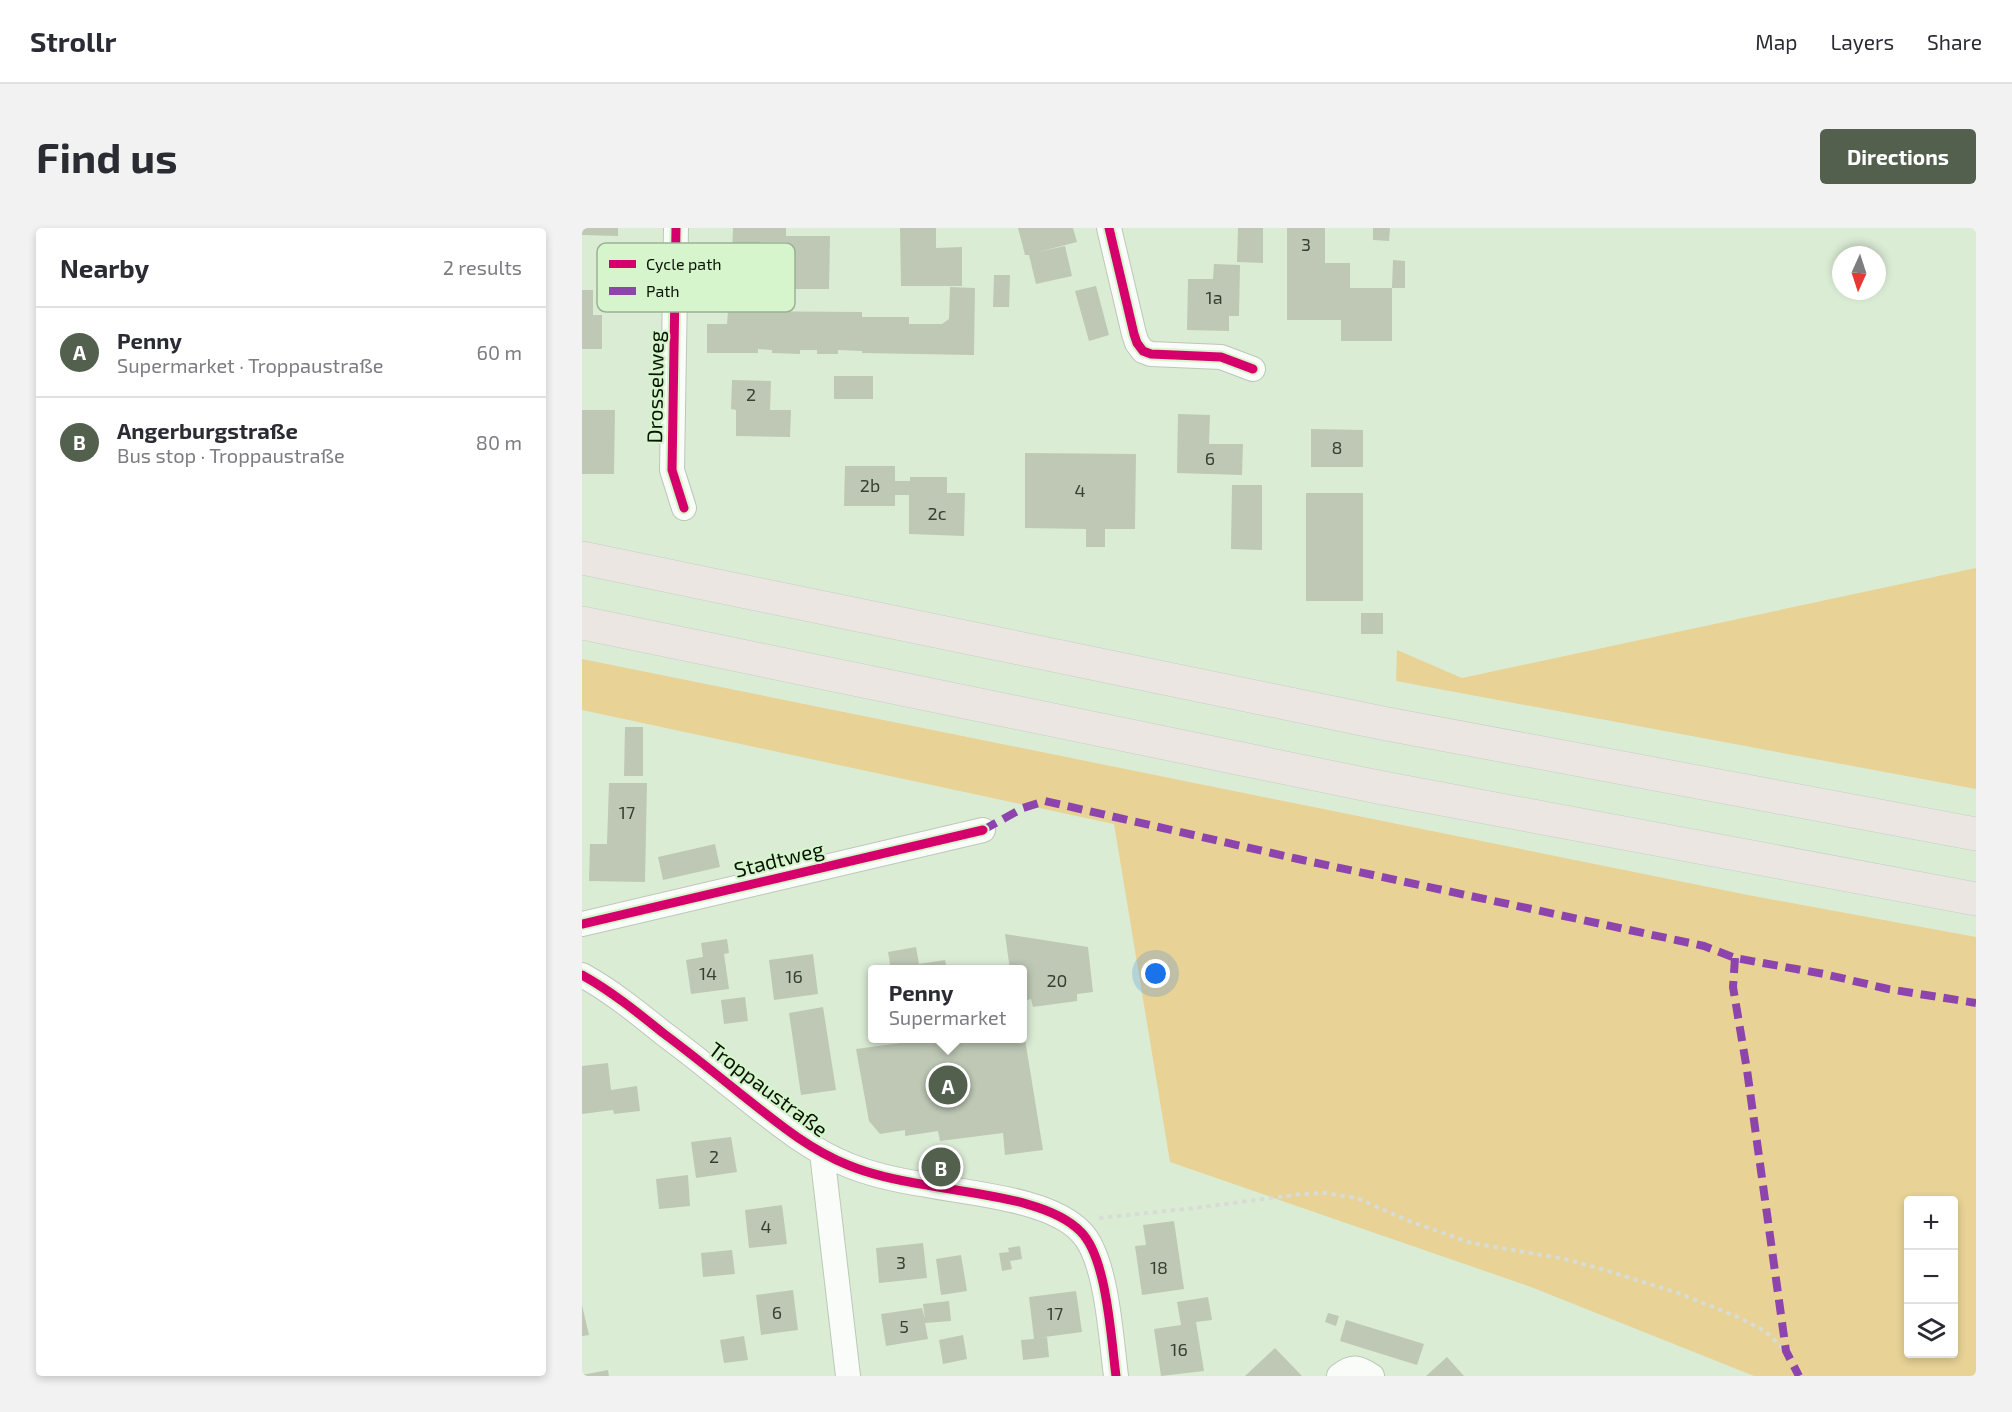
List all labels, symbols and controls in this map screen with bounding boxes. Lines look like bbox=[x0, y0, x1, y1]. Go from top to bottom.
text: Strollr bbox=[30, 24, 116, 58]
text: Map bbox=[1755, 29, 1797, 54]
text: Layers bbox=[1830, 29, 1894, 54]
text: Share bbox=[1927, 29, 1982, 54]
button: Directions bbox=[1820, 129, 1976, 184]
text: Find us bbox=[36, 131, 178, 181]
house number: 3 bbox=[1301, 233, 1311, 255]
legend bbox=[597, 243, 795, 312]
north arrow bbox=[1832, 246, 1886, 300]
text: Nearby bbox=[60, 252, 149, 283]
text: Cycle path bbox=[646, 254, 722, 273]
text: 2 results bbox=[443, 255, 522, 279]
text: Path bbox=[646, 281, 680, 300]
house number: 1a bbox=[1205, 286, 1223, 308]
text: Penny bbox=[117, 327, 182, 353]
street label: Drosselweg bbox=[641, 330, 668, 444]
text: A bbox=[73, 340, 86, 364]
text: 60 m bbox=[477, 340, 522, 364]
text: Supermarket · Troppaustraße bbox=[117, 353, 383, 377]
house number: 2 bbox=[746, 383, 756, 405]
text: Angerburgstraße bbox=[117, 417, 298, 443]
text: B bbox=[73, 430, 86, 454]
text: 80 m bbox=[476, 430, 522, 454]
house number: 8 bbox=[1332, 436, 1342, 458]
text: Bus stop · Troppaustraße bbox=[117, 443, 345, 467]
house number: 6 bbox=[1205, 447, 1215, 469]
house number: 2b bbox=[860, 474, 880, 496]
house number: 4 bbox=[1074, 479, 1086, 501]
house number: 2c bbox=[928, 502, 947, 524]
house number: 17 bbox=[619, 801, 635, 823]
street label: Stadtweg bbox=[731, 835, 826, 882]
your location bbox=[1141, 959, 1170, 988]
house number: 14 bbox=[699, 962, 717, 984]
house number: 16 bbox=[785, 965, 803, 987]
popup bbox=[868, 965, 1027, 1043]
house number: 20 bbox=[1047, 969, 1067, 991]
text: Penny bbox=[889, 979, 953, 1005]
text: Supermarket bbox=[889, 1005, 1006, 1029]
street label: Troppaustraße bbox=[705, 1036, 833, 1142]
pin: A bbox=[928, 1062, 968, 1108]
pin: B bbox=[922, 1144, 960, 1190]
house number: 2 bbox=[709, 1145, 719, 1167]
map controls bbox=[1904, 1196, 1958, 1358]
button: + bbox=[1904, 1196, 1958, 1250]
house number: 4 bbox=[760, 1215, 772, 1237]
button: − bbox=[1904, 1250, 1958, 1304]
house number: 3 bbox=[896, 1251, 906, 1273]
house number: 18 bbox=[1150, 1256, 1168, 1278]
house number: 6 bbox=[772, 1301, 782, 1323]
house number: 17 bbox=[1047, 1302, 1063, 1324]
button: layers bbox=[1904, 1304, 1958, 1358]
house number: 5 bbox=[899, 1315, 909, 1337]
house number: 16 bbox=[1170, 1338, 1188, 1360]

